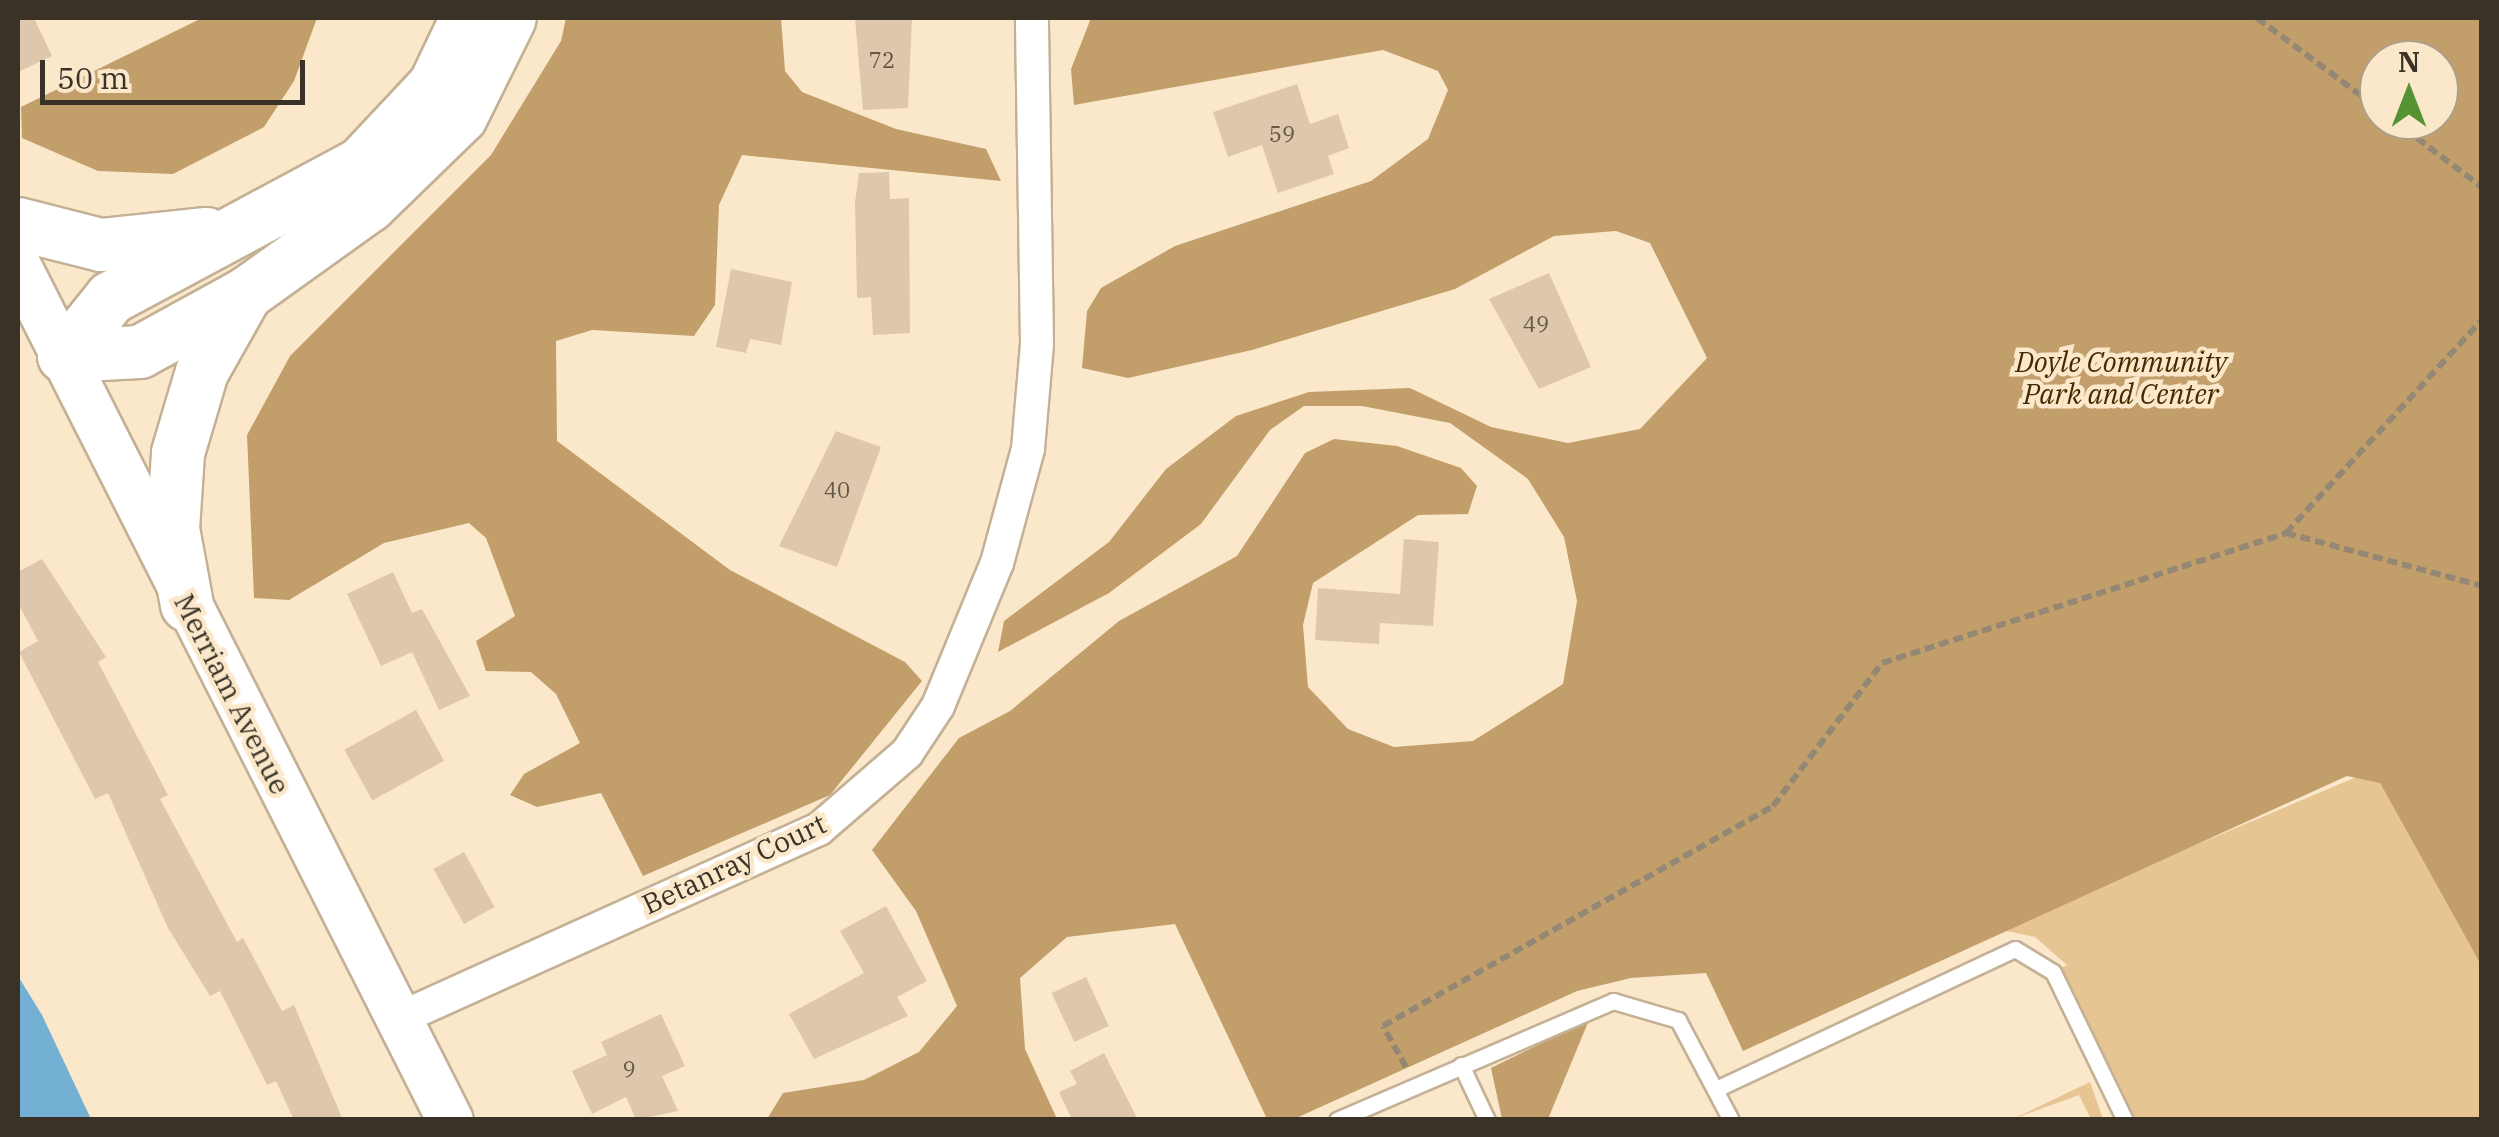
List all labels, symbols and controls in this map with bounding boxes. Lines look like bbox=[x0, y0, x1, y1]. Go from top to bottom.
scale bar bbox=[45, 40, 310, 102]
north arrow bbox=[2359, 40, 2459, 140]
text: N bbox=[2398, 43, 2420, 80]
house number: 72 bbox=[869, 47, 895, 73]
text: 50 m bbox=[57, 58, 129, 97]
house number: 59 bbox=[1269, 121, 1295, 147]
house number: 49 bbox=[1523, 311, 1549, 337]
park label: Doyle Community Park and Center bbox=[2015, 345, 2227, 411]
house number: 40 bbox=[824, 477, 850, 503]
street label: Merriam Avenue bbox=[167, 588, 297, 800]
street label: Betanray Court bbox=[637, 807, 831, 921]
house number: 9 bbox=[622, 1056, 636, 1082]

